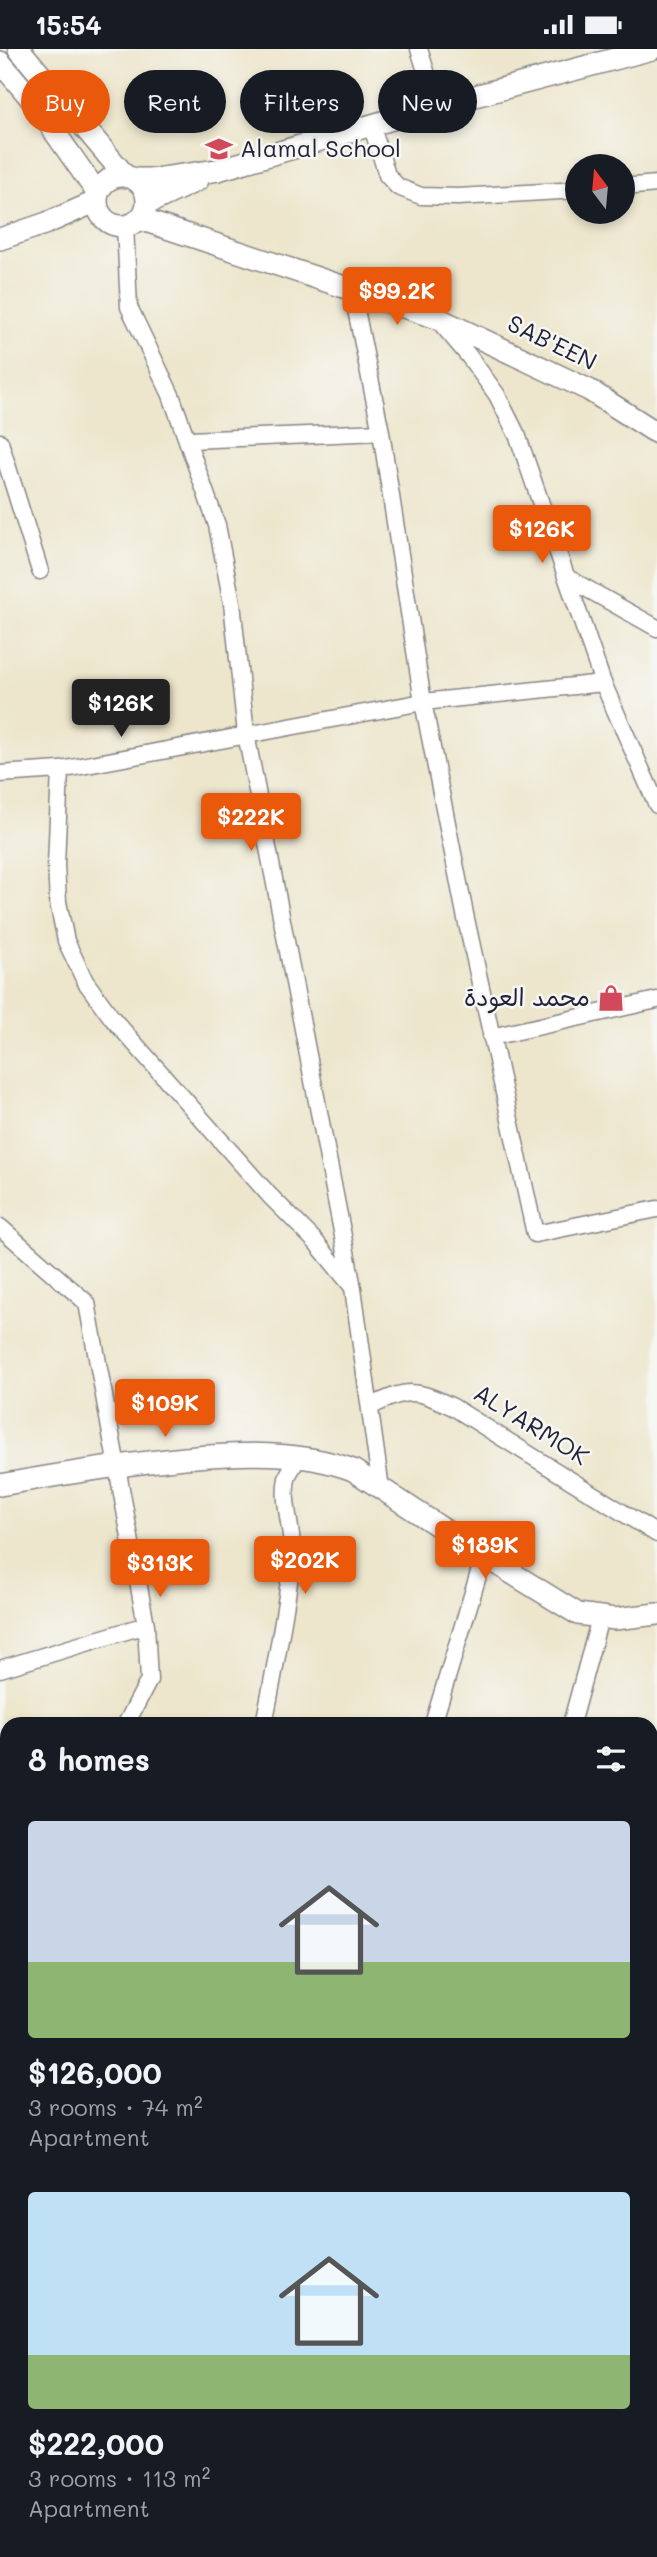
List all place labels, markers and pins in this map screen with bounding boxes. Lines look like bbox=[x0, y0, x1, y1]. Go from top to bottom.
place label: Alamal School bbox=[240, 132, 401, 163]
school or university icon: Alamal School bbox=[204, 134, 234, 164]
pin: $99.2K bbox=[340, 267, 454, 327]
pin: $126K bbox=[493, 505, 591, 565]
pin: $126K bbox=[72, 679, 170, 739]
pin: $222K bbox=[202, 793, 300, 853]
place label: محمد العودة bbox=[464, 981, 590, 1014]
shop icon: محمد العودة bbox=[596, 983, 626, 1013]
pin: $109K bbox=[116, 1379, 214, 1439]
pin: $189K bbox=[436, 1521, 534, 1581]
pin: $202K bbox=[256, 1537, 354, 1596]
pin: $313K bbox=[111, 1539, 209, 1599]

